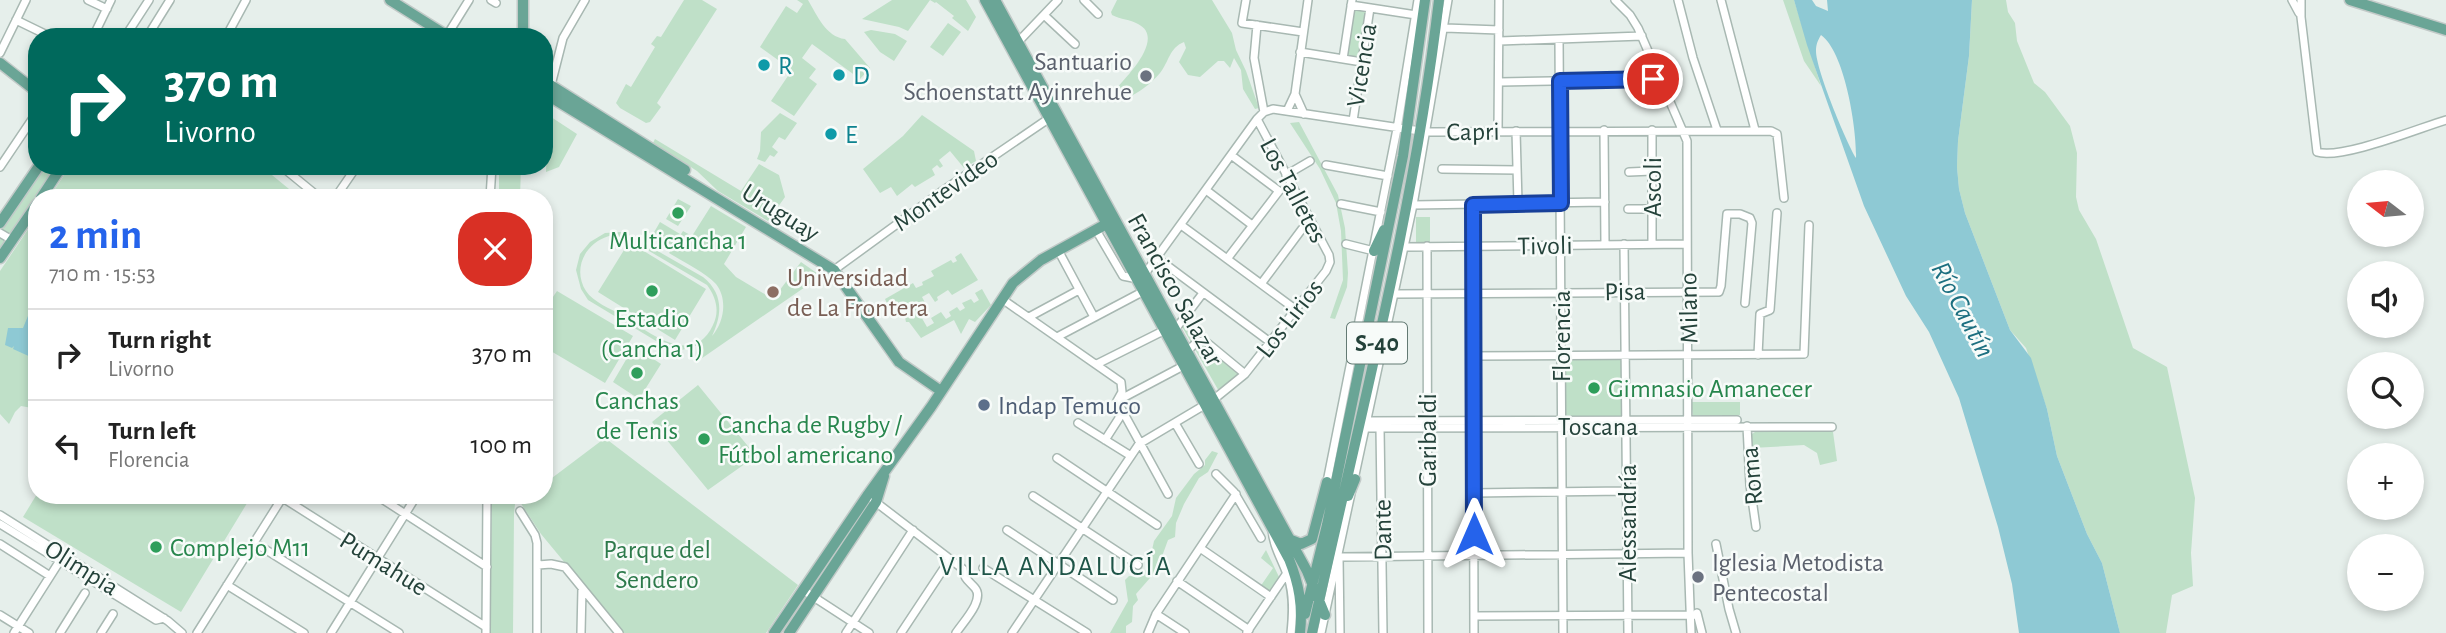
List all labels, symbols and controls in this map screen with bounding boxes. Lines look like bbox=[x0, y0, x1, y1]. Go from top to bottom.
street label: Vicencia bbox=[1343, 21, 1381, 109]
place label: Santuario Schoenstatt Ayinrehue bbox=[904, 49, 1132, 105]
pin bbox=[1623, 49, 1683, 109]
place label: R bbox=[778, 53, 792, 79]
icon: right bbox=[49, 56, 140, 147]
marker: R bbox=[756, 57, 772, 73]
text: 370 m bbox=[164, 58, 279, 107]
icon: arrive bbox=[1634, 60, 1672, 98]
place label: D bbox=[853, 63, 870, 89]
marker: D bbox=[831, 67, 847, 83]
marker: Santuario Schoenstatt Ayinrehue bbox=[1138, 68, 1154, 84]
text: Livorno bbox=[164, 116, 256, 148]
street label: Capri bbox=[1446, 119, 1500, 145]
place label: E bbox=[845, 122, 858, 148]
marker: E bbox=[823, 126, 839, 142]
street label: Los Talletes bbox=[1255, 134, 1331, 247]
street label: Montevideo bbox=[888, 145, 1003, 236]
street label: Ascoli bbox=[1640, 157, 1666, 217]
north arrow bbox=[2347, 170, 2424, 247]
map controls bbox=[2347, 170, 2424, 611]
street label: Uruguay bbox=[737, 179, 824, 247]
marker: Multicancha 1 bbox=[670, 205, 686, 221]
street label: Francisco Salazar bbox=[1123, 209, 1228, 371]
button: close bbox=[458, 212, 532, 286]
text: 2 min bbox=[49, 214, 142, 256]
place label: Multicancha 1 bbox=[609, 228, 747, 254]
street label: Tivoli bbox=[1517, 233, 1573, 259]
water label: Río Cautín bbox=[1925, 257, 1999, 362]
button: sound bbox=[2347, 261, 2424, 338]
text: 710 m · 15:53 bbox=[49, 263, 156, 286]
place label: Universidad de La Frontera bbox=[787, 265, 929, 321]
street label: Milano bbox=[1675, 272, 1703, 344]
street label: Los Lirios bbox=[1251, 275, 1328, 363]
street label: Pisa bbox=[1604, 279, 1646, 305]
marker: Estadio (Cancha 1) bbox=[644, 283, 660, 299]
marker: Universidad de La Frontera bbox=[765, 284, 781, 300]
street label: Florencia bbox=[1549, 290, 1575, 382]
place label: Estadio (Cancha 1) bbox=[601, 306, 703, 362]
road number: S-40 bbox=[1347, 322, 1407, 364]
text: Turn right bbox=[108, 327, 211, 353]
icon: right bbox=[49, 336, 87, 374]
text: 370 m bbox=[472, 341, 532, 367]
button: search bbox=[2347, 352, 2424, 429]
text: Livorno bbox=[108, 358, 174, 381]
marker: Canchas de Tenis bbox=[629, 365, 645, 381]
place label: Gimnasio Amanecer bbox=[1608, 376, 1813, 402]
marker: Gimnasio Amanecer bbox=[1586, 380, 1602, 396]
place label: Canchas de Tenis bbox=[595, 388, 679, 444]
place label: Indap Temuco bbox=[998, 393, 1141, 419]
street label: Garibaldi bbox=[1415, 393, 1441, 487]
marker: Indap Temuco bbox=[976, 397, 992, 413]
place label: Cancha de Rugby / Fútbol americano bbox=[718, 412, 902, 468]
street label: Toscana bbox=[1558, 414, 1638, 440]
text: Turn left bbox=[108, 418, 196, 444]
icon: left bbox=[49, 427, 87, 465]
marker: Cancha de Rugby / Fútbol americano bbox=[696, 431, 712, 447]
text: 100 m bbox=[471, 432, 532, 458]
button: + bbox=[2347, 443, 2424, 520]
street label: Roma bbox=[1736, 445, 1768, 506]
text: Florencia bbox=[108, 449, 190, 472]
street label: Alessandría bbox=[1615, 464, 1641, 582]
position arrow bbox=[1437, 497, 1511, 571]
street label: Dante bbox=[1369, 499, 1397, 561]
street label: Pumahue bbox=[335, 527, 432, 601]
button: − bbox=[2347, 534, 2424, 611]
street label: Olimpia bbox=[40, 535, 123, 600]
place label: Complejo M11 bbox=[170, 535, 310, 561]
park label: Parque del Sendero bbox=[603, 537, 711, 593]
marker: Complejo M11 bbox=[148, 539, 164, 555]
district label: VILLA ANDALUCÍA bbox=[939, 550, 1173, 581]
place label: Iglesia Metodista Pentecostal bbox=[1712, 550, 1884, 606]
marker: Iglesia Metodista Pentecostal bbox=[1690, 569, 1706, 585]

